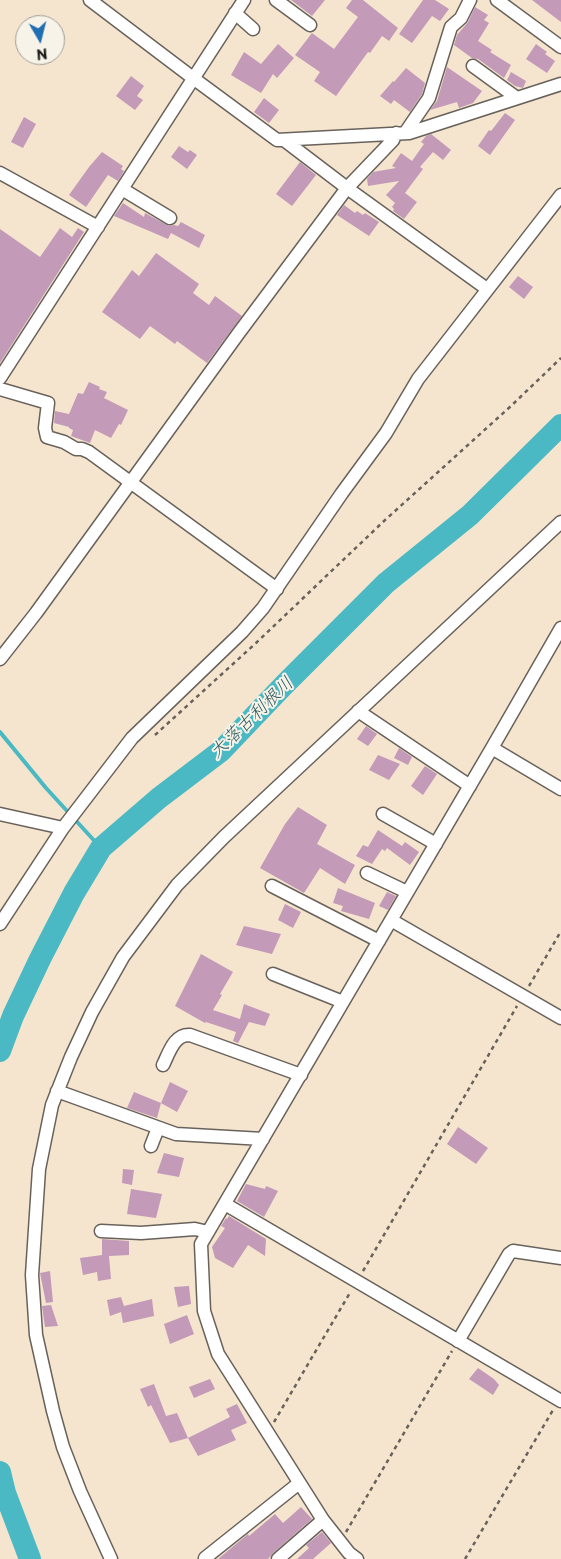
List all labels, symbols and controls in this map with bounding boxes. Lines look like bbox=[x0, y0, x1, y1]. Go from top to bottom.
north arrow bbox=[15, 15, 65, 65]
text: N bbox=[35, 43, 49, 66]
water label: 大落古利根川 bbox=[206, 673, 298, 763]

